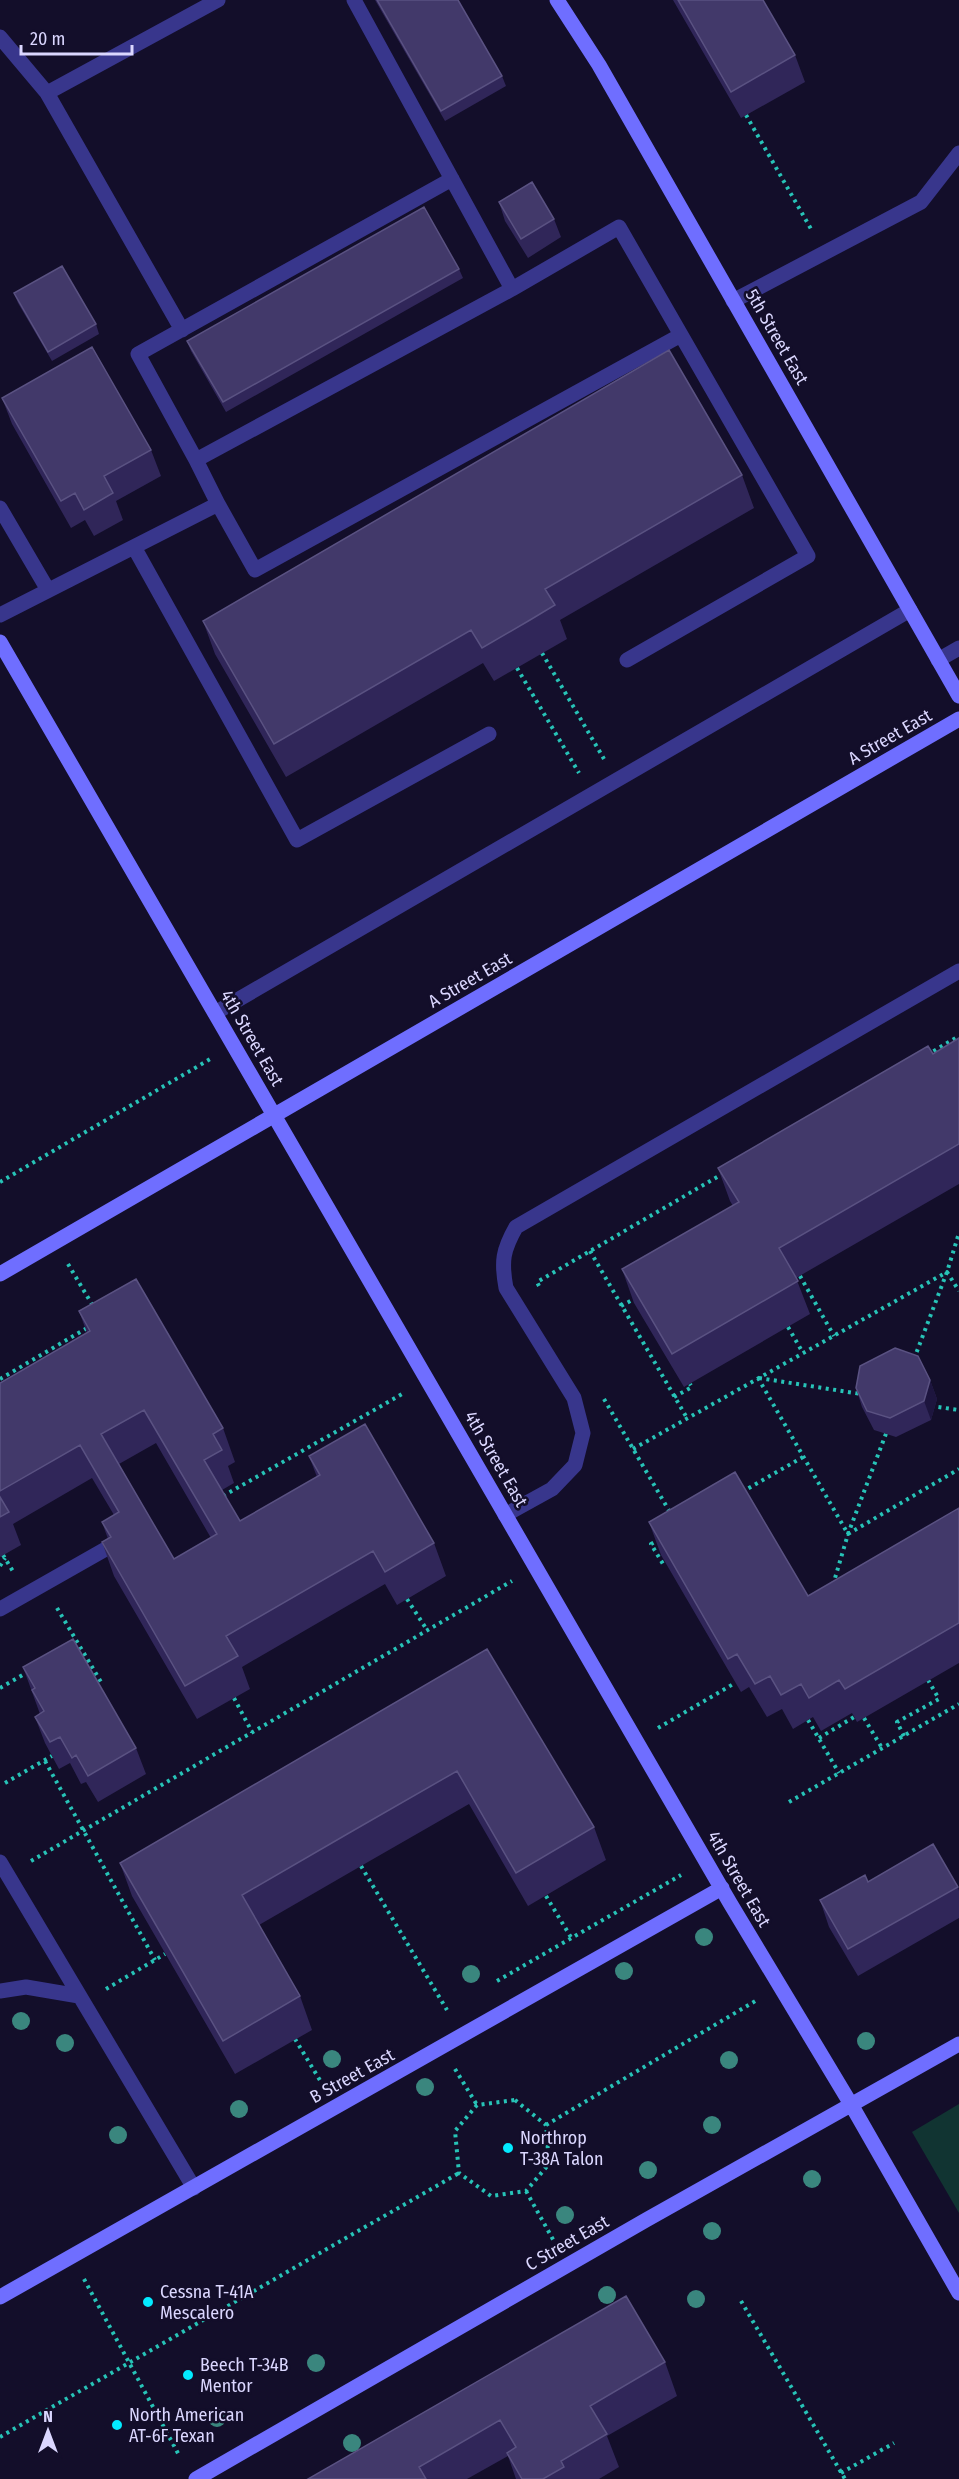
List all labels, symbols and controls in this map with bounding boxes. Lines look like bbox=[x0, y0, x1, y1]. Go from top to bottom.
scale bar bbox=[21, 18, 132, 56]
text: 20 m bbox=[30, 28, 65, 50]
street label: 5th Street East bbox=[741, 285, 813, 389]
street label: A Street East bbox=[844, 704, 936, 770]
street label: A Street East bbox=[424, 947, 516, 1013]
street label: 4th Street East bbox=[216, 986, 288, 1090]
street label: 4th Street East bbox=[460, 1407, 532, 1511]
street label: 4th Street East bbox=[703, 1827, 775, 1931]
street label: B Street East bbox=[306, 2044, 398, 2108]
place label: Northrop T-38A Talon bbox=[520, 2127, 604, 2170]
marker: Northrop T-38A Talon bbox=[501, 2141, 515, 2155]
street label: C Street East bbox=[522, 2210, 613, 2276]
place label: Cessna T-41A Mescalero bbox=[160, 2281, 254, 2324]
marker: Cessna T-41A Mescalero bbox=[141, 2295, 155, 2309]
place label: Beech T-34B Mentor bbox=[200, 2354, 289, 2397]
marker: Beech T-34B Mentor bbox=[181, 2368, 195, 2382]
north arrow bbox=[18, 2401, 78, 2461]
place label: North American AT-6F Texan bbox=[129, 2404, 244, 2447]
text: N bbox=[43, 2407, 53, 2426]
marker: North American AT-6F Texan bbox=[110, 2418, 124, 2432]

